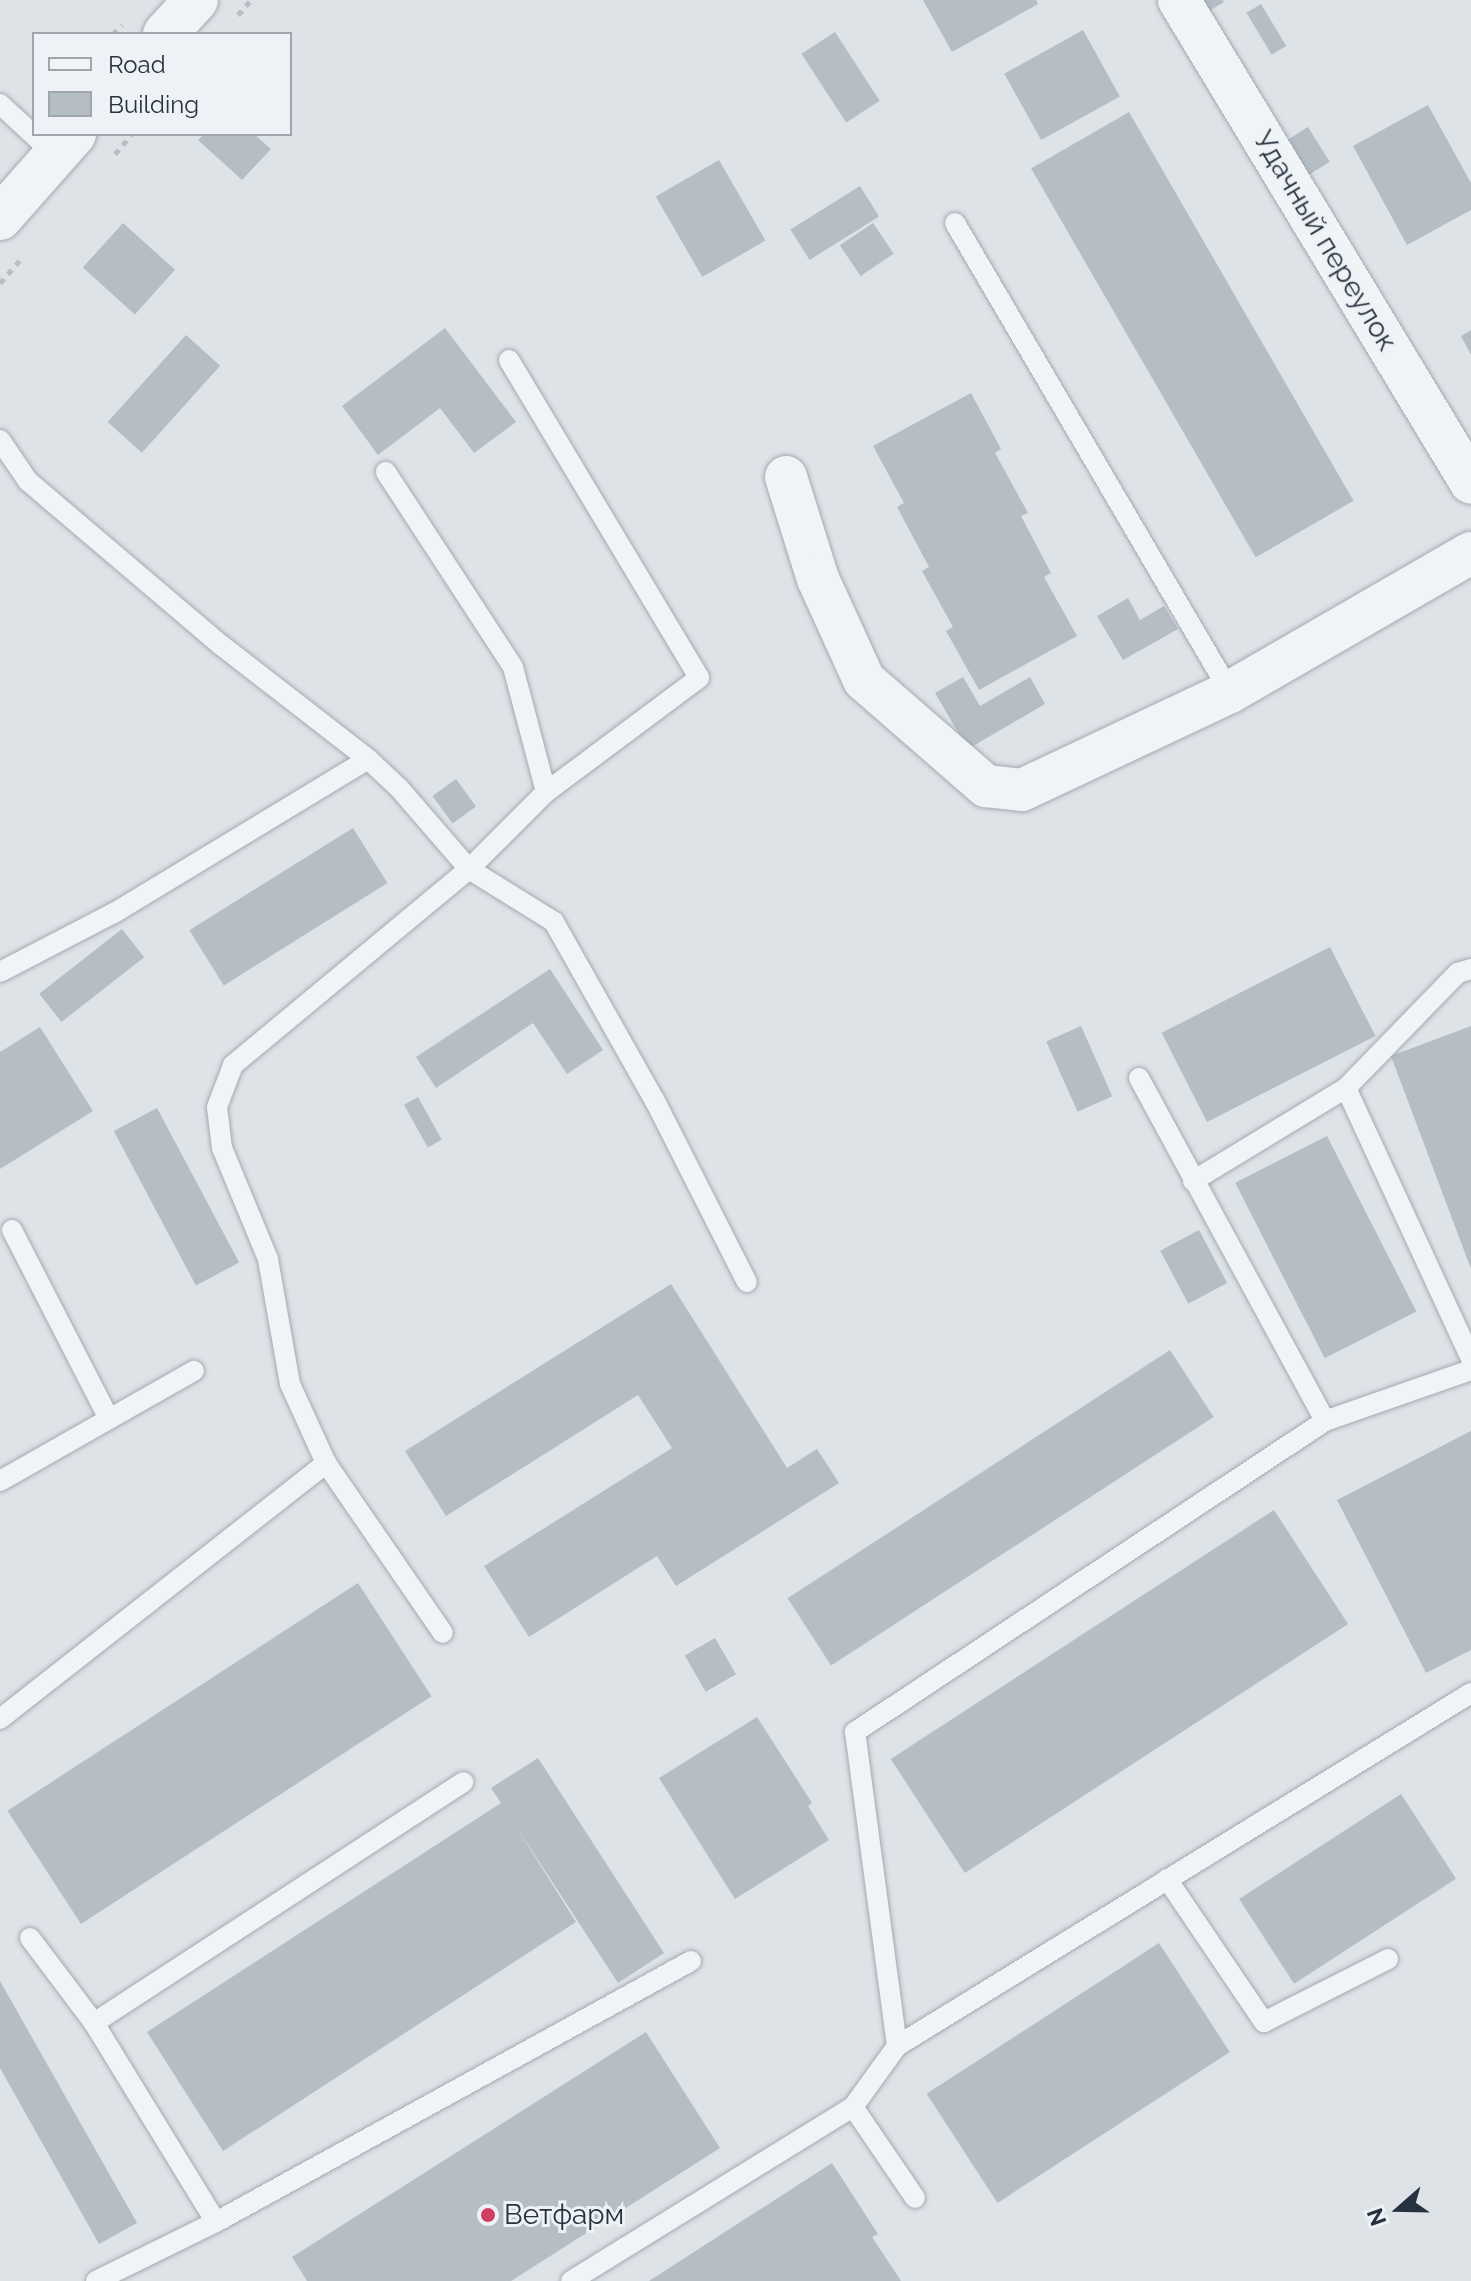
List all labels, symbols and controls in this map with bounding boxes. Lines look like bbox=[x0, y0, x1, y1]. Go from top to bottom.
legend bbox=[32, 32, 292, 136]
text: Road bbox=[108, 50, 166, 79]
text: Building bbox=[108, 90, 199, 119]
street label: Удачный переулок bbox=[1246, 125, 1404, 357]
north arrow bbox=[1359, 2169, 1439, 2249]
place label: Ветфарм bbox=[504, 2198, 624, 2232]
text: N bbox=[1361, 2205, 1392, 2230]
marker: Ветфарм bbox=[479, 2206, 497, 2224]

